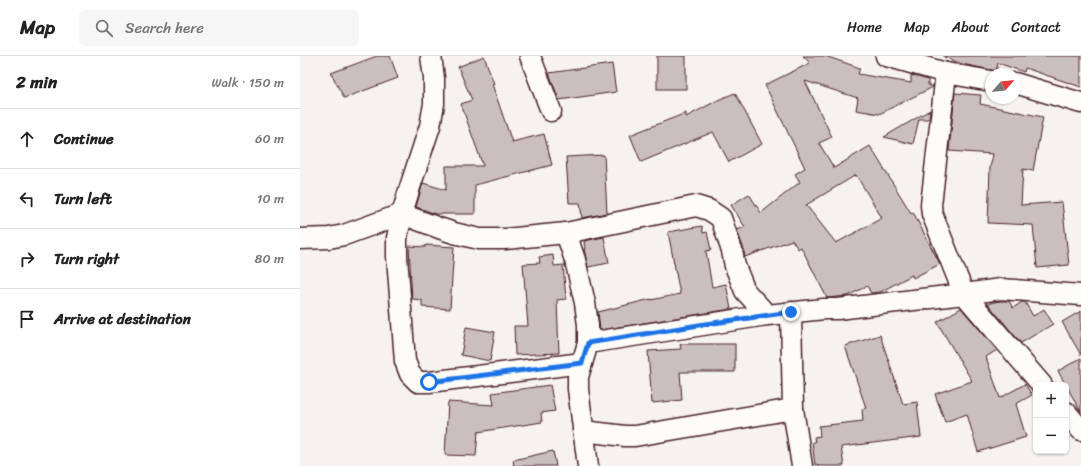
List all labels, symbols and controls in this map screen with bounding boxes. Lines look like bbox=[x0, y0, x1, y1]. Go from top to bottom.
search box bbox=[79, 10, 359, 46]
text: Map bbox=[20, 11, 55, 44]
text: Search here bbox=[125, 15, 204, 41]
text: Home bbox=[847, 15, 882, 40]
text: Map bbox=[904, 15, 930, 40]
text: About bbox=[952, 15, 989, 40]
text: Contact bbox=[1011, 15, 1061, 40]
icon: search bbox=[93, 17, 115, 39]
text: 2 min bbox=[16, 67, 57, 97]
north arrow bbox=[985, 68, 1021, 104]
text: Walk · 150 m bbox=[211, 71, 284, 94]
text: Continue bbox=[54, 126, 114, 152]
text: 60 m bbox=[255, 127, 284, 150]
icon: ahead bbox=[16, 128, 38, 150]
text: Turn left bbox=[54, 186, 112, 212]
text: 10 m bbox=[257, 187, 284, 210]
icon: left bbox=[16, 188, 38, 210]
text: Turn right bbox=[54, 246, 119, 272]
text: 80 m bbox=[255, 247, 284, 270]
icon: right bbox=[16, 248, 38, 270]
route end bbox=[782, 303, 800, 321]
text: Arrive at destination bbox=[54, 306, 191, 332]
icon: arrive bbox=[16, 308, 38, 330]
route start bbox=[420, 373, 438, 391]
map controls bbox=[1033, 382, 1069, 454]
button: + bbox=[1033, 382, 1069, 418]
button: − bbox=[1033, 418, 1069, 454]

